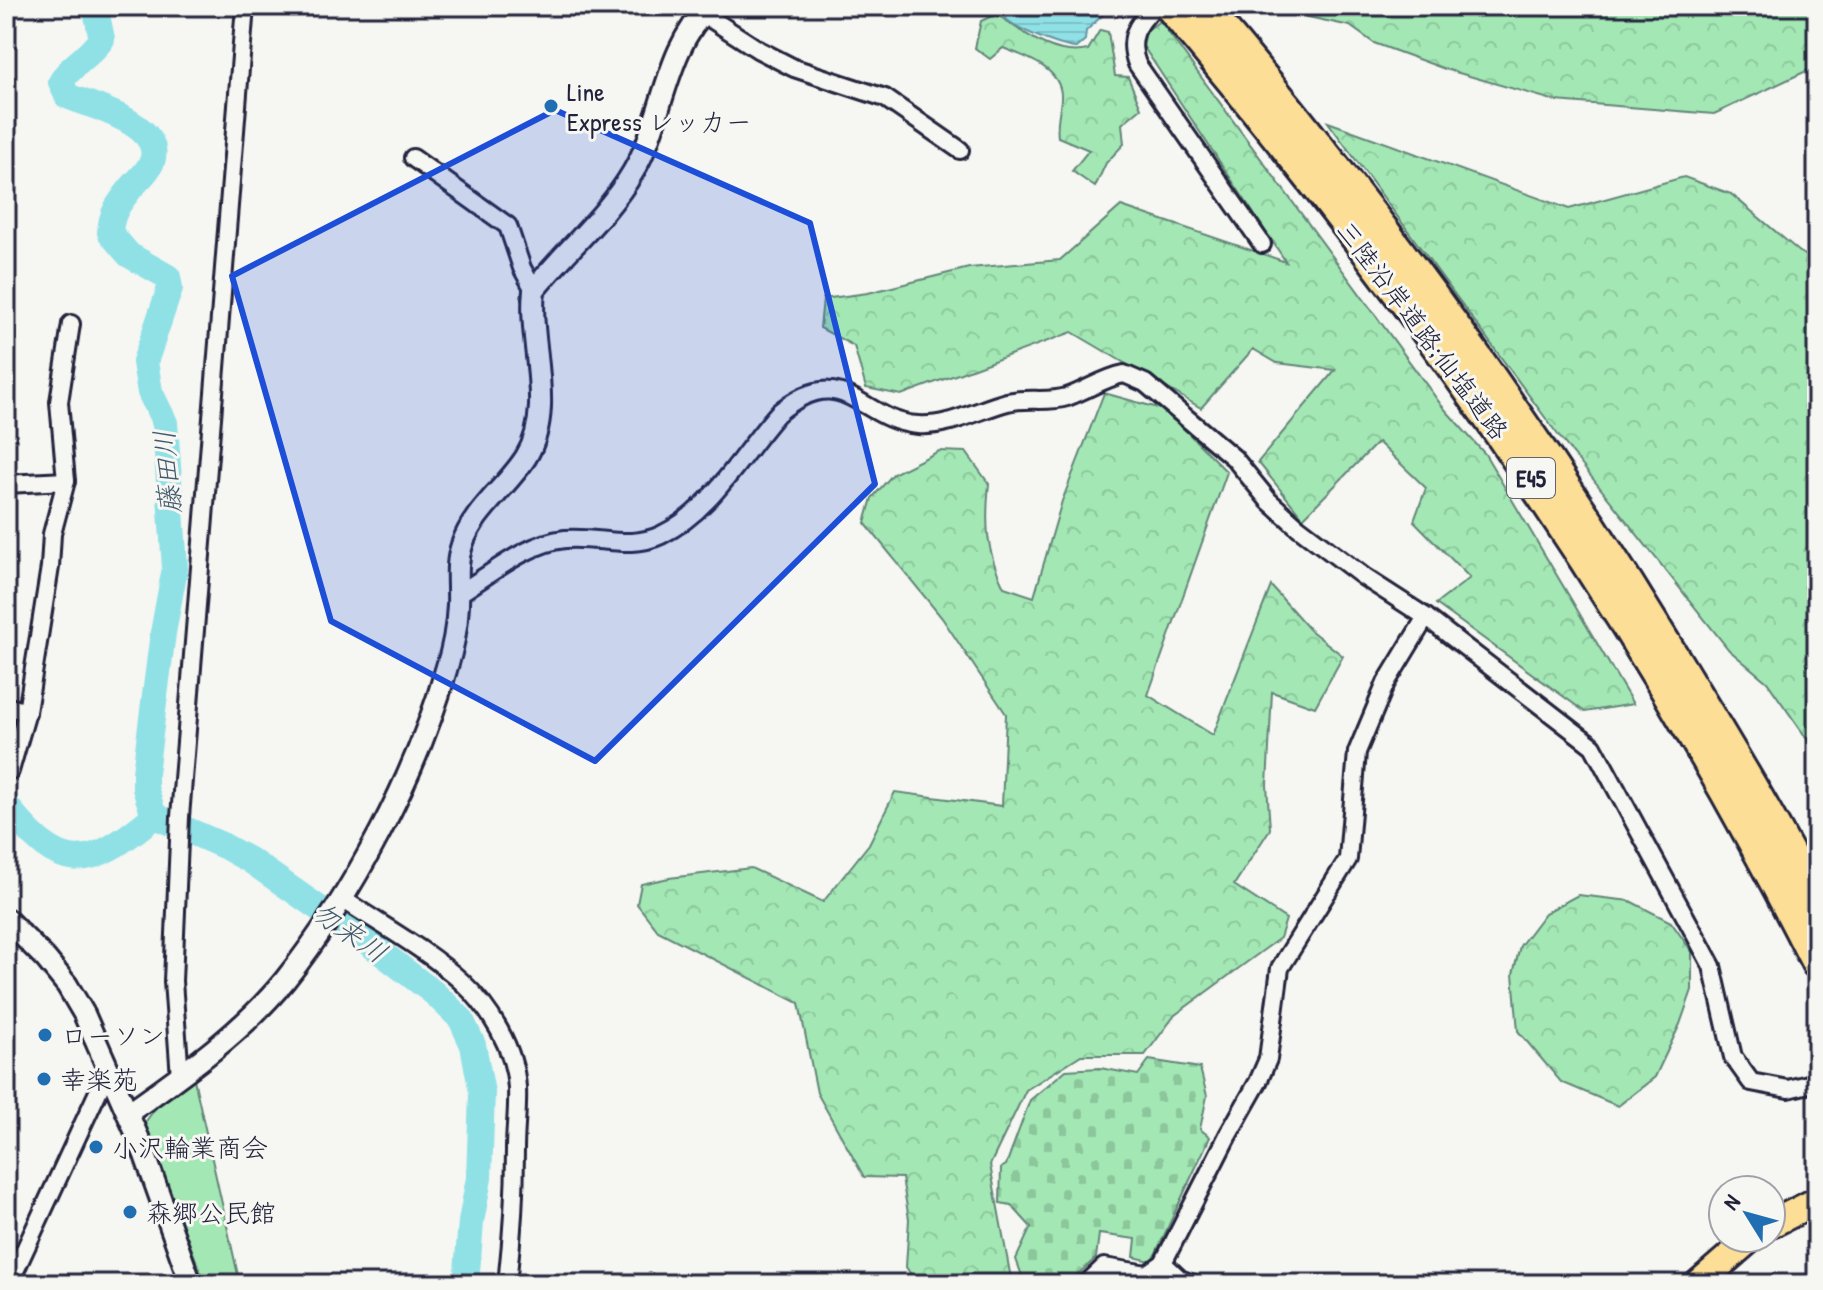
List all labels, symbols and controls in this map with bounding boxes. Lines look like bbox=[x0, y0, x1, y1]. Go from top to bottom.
place label: Line Express レッカー bbox=[567, 74, 752, 139]
marker: Line Express レッカー bbox=[542, 97, 560, 115]
street label: 三陸沿岸道路;仙塩道路 bbox=[1329, 213, 1517, 447]
water label: 藤田川 bbox=[144, 428, 190, 516]
road number: E45 bbox=[1507, 458, 1555, 498]
water label: 勿来川 bbox=[305, 892, 395, 972]
place label: ローソン bbox=[61, 1018, 165, 1053]
marker: ローソン bbox=[36, 1026, 54, 1044]
place label: 幸楽苑 bbox=[60, 1062, 138, 1097]
marker: 幸楽苑 bbox=[35, 1070, 53, 1088]
place label: 小沢輪業商会 bbox=[112, 1130, 268, 1165]
marker: 小沢輪業商会 bbox=[87, 1138, 105, 1156]
north arrow bbox=[1707, 1174, 1787, 1254]
text: N bbox=[1716, 1188, 1747, 1216]
place label: 森郷公民館 bbox=[146, 1195, 276, 1230]
marker: 森郷公民館 bbox=[121, 1203, 139, 1221]

